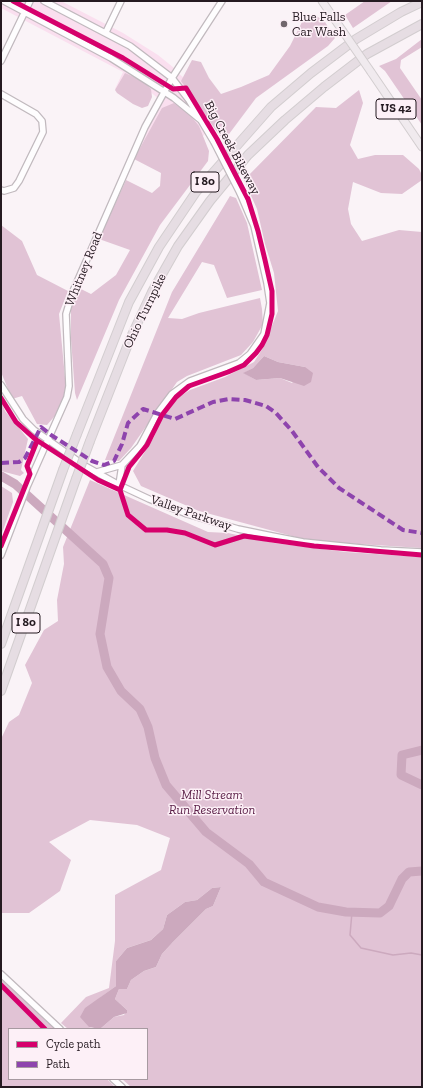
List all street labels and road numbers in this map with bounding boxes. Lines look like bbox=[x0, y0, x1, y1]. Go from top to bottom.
street label: Big Creek Bikeway bbox=[201, 98, 263, 198]
road number: US 42 bbox=[376, 99, 416, 119]
road number: I 80 bbox=[191, 172, 219, 192]
street label: Whitney Road bbox=[62, 230, 106, 308]
street label: Ohio Turnpike bbox=[120, 271, 170, 351]
street label: Valley Parkway bbox=[148, 492, 234, 534]
road number: I 80 bbox=[12, 613, 40, 633]

